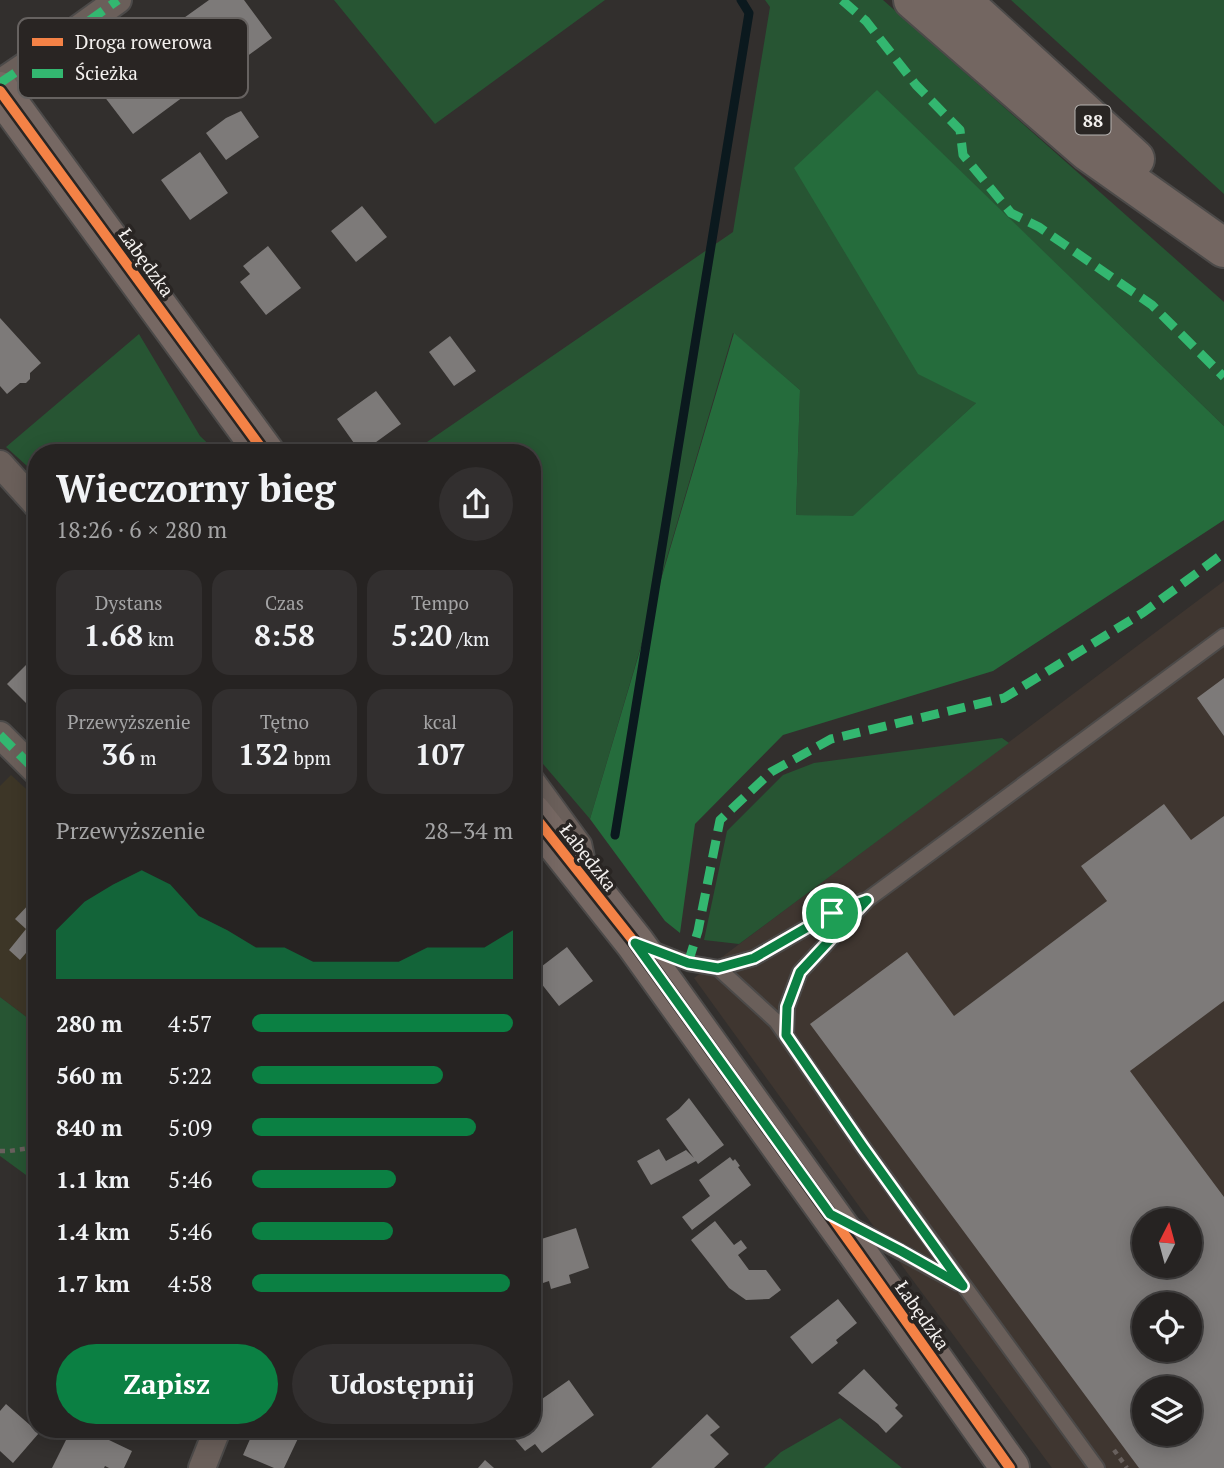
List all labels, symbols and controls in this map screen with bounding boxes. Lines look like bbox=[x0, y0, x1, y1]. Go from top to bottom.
legend bbox=[18, 18, 248, 98]
text: Droga rowerowa bbox=[75, 29, 213, 54]
text: Ścieżka bbox=[75, 60, 138, 85]
road number: 88 bbox=[1076, 106, 1110, 134]
street label: Łabędzka bbox=[114, 223, 181, 302]
text: Wieczorny bieg bbox=[56, 463, 336, 513]
button: share bbox=[439, 467, 513, 541]
text: 18:26 · 6 × 280 m bbox=[56, 514, 227, 545]
text: Dystans bbox=[95, 590, 163, 615]
text: Czas bbox=[265, 590, 304, 615]
text: Tempo bbox=[411, 590, 469, 615]
text: 1.68 bbox=[84, 615, 143, 655]
text: 8:58 bbox=[254, 615, 315, 655]
text: 5:20 bbox=[391, 615, 452, 655]
text: km bbox=[143, 626, 174, 651]
text: /km bbox=[452, 626, 489, 651]
text: Przewyższenie bbox=[67, 709, 191, 734]
text: Tętno bbox=[260, 709, 309, 734]
text: kcal bbox=[423, 709, 457, 734]
text: 36 bbox=[101, 734, 135, 774]
text: 132 bbox=[238, 734, 289, 774]
text: 107 bbox=[415, 734, 466, 774]
text: m bbox=[135, 745, 156, 770]
text: bpm bbox=[289, 745, 331, 770]
text: Przewyższenie bbox=[56, 815, 205, 846]
text: 28–34 m bbox=[424, 815, 513, 846]
street label: Łabędzka bbox=[555, 818, 623, 896]
pin bbox=[802, 883, 862, 943]
icon: arrive bbox=[813, 894, 851, 932]
text: 280 m bbox=[56, 1008, 122, 1039]
text: 4:57 bbox=[168, 1008, 212, 1039]
text: 560 m bbox=[56, 1060, 122, 1091]
text: 5:22 bbox=[168, 1060, 212, 1091]
text: 840 m bbox=[56, 1112, 122, 1143]
text: 5:09 bbox=[168, 1112, 212, 1143]
text: 1.1 km bbox=[56, 1164, 130, 1195]
text: 5:46 bbox=[168, 1164, 212, 1195]
north arrow bbox=[1132, 1208, 1202, 1278]
map controls bbox=[1132, 1208, 1202, 1446]
text: 1.4 km bbox=[56, 1216, 130, 1247]
text: 5:46 bbox=[168, 1216, 212, 1247]
text: 1.7 km bbox=[56, 1268, 130, 1299]
text: 4:58 bbox=[168, 1268, 212, 1299]
street label: Łabędzka bbox=[890, 1275, 956, 1355]
button: locate bbox=[1132, 1292, 1202, 1362]
button: Zapisz bbox=[56, 1344, 278, 1424]
button: Udostępnij bbox=[292, 1344, 513, 1424]
button: layers bbox=[1132, 1376, 1202, 1446]

